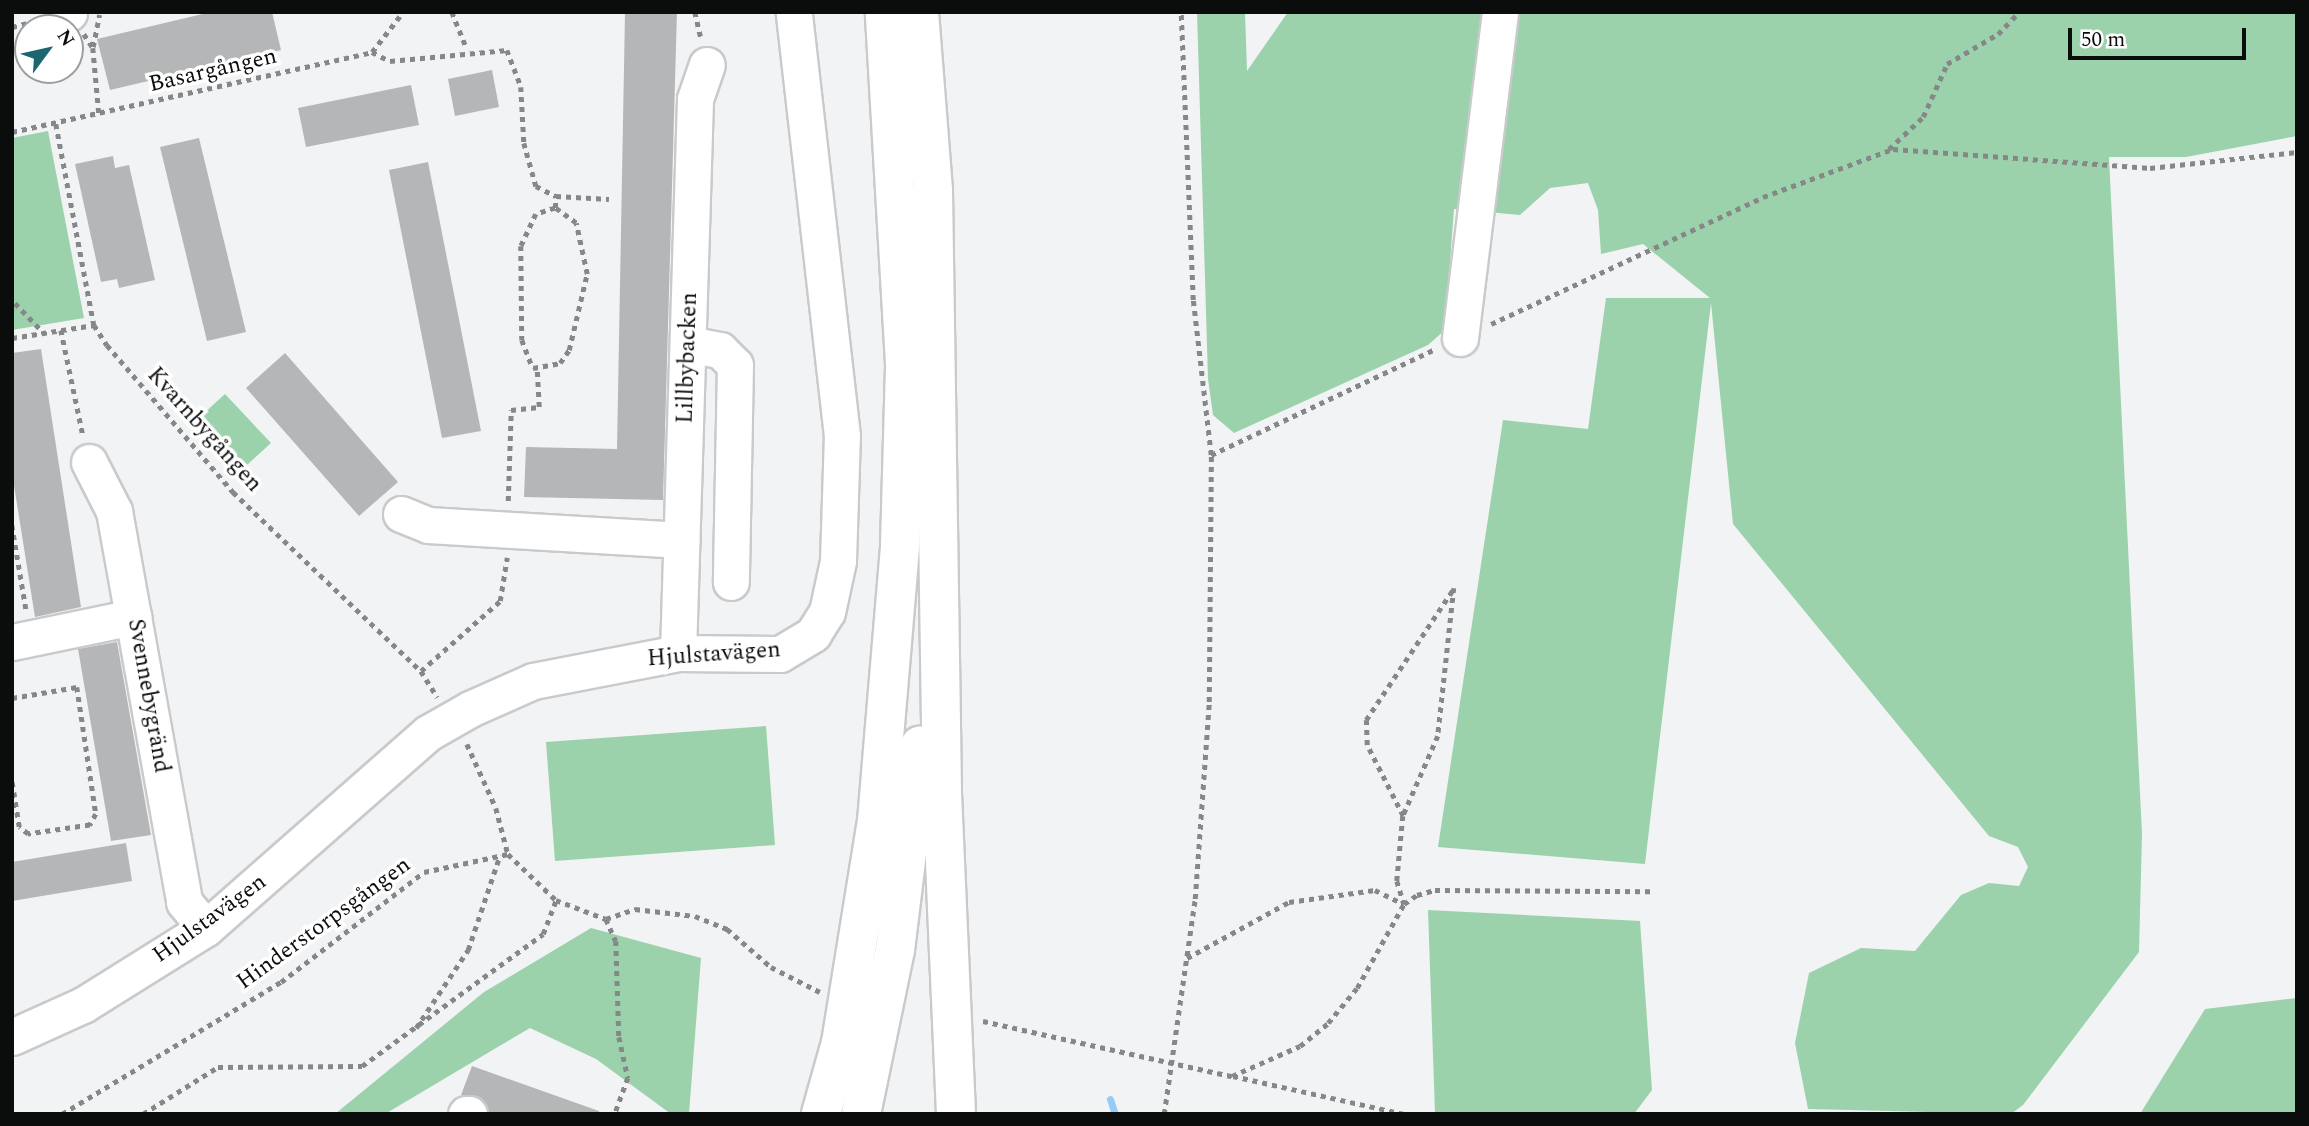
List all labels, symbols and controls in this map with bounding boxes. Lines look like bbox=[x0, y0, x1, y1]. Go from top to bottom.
north arrow bbox=[14, 14, 84, 84]
scale bar bbox=[2071, 14, 2250, 58]
text: N bbox=[49, 24, 82, 53]
text: 50 m bbox=[2081, 24, 2125, 56]
street label: Basargången bbox=[146, 43, 280, 99]
street label: Lillbybacken bbox=[672, 292, 704, 424]
street label: Kvarnbygången bbox=[141, 362, 267, 498]
street label: Svennebygränd bbox=[121, 617, 175, 775]
street label: Hjulstavägen bbox=[646, 637, 782, 673]
street label: Hinderstorpsgången bbox=[232, 852, 416, 996]
street label: Hjulstavägen bbox=[148, 869, 272, 969]

